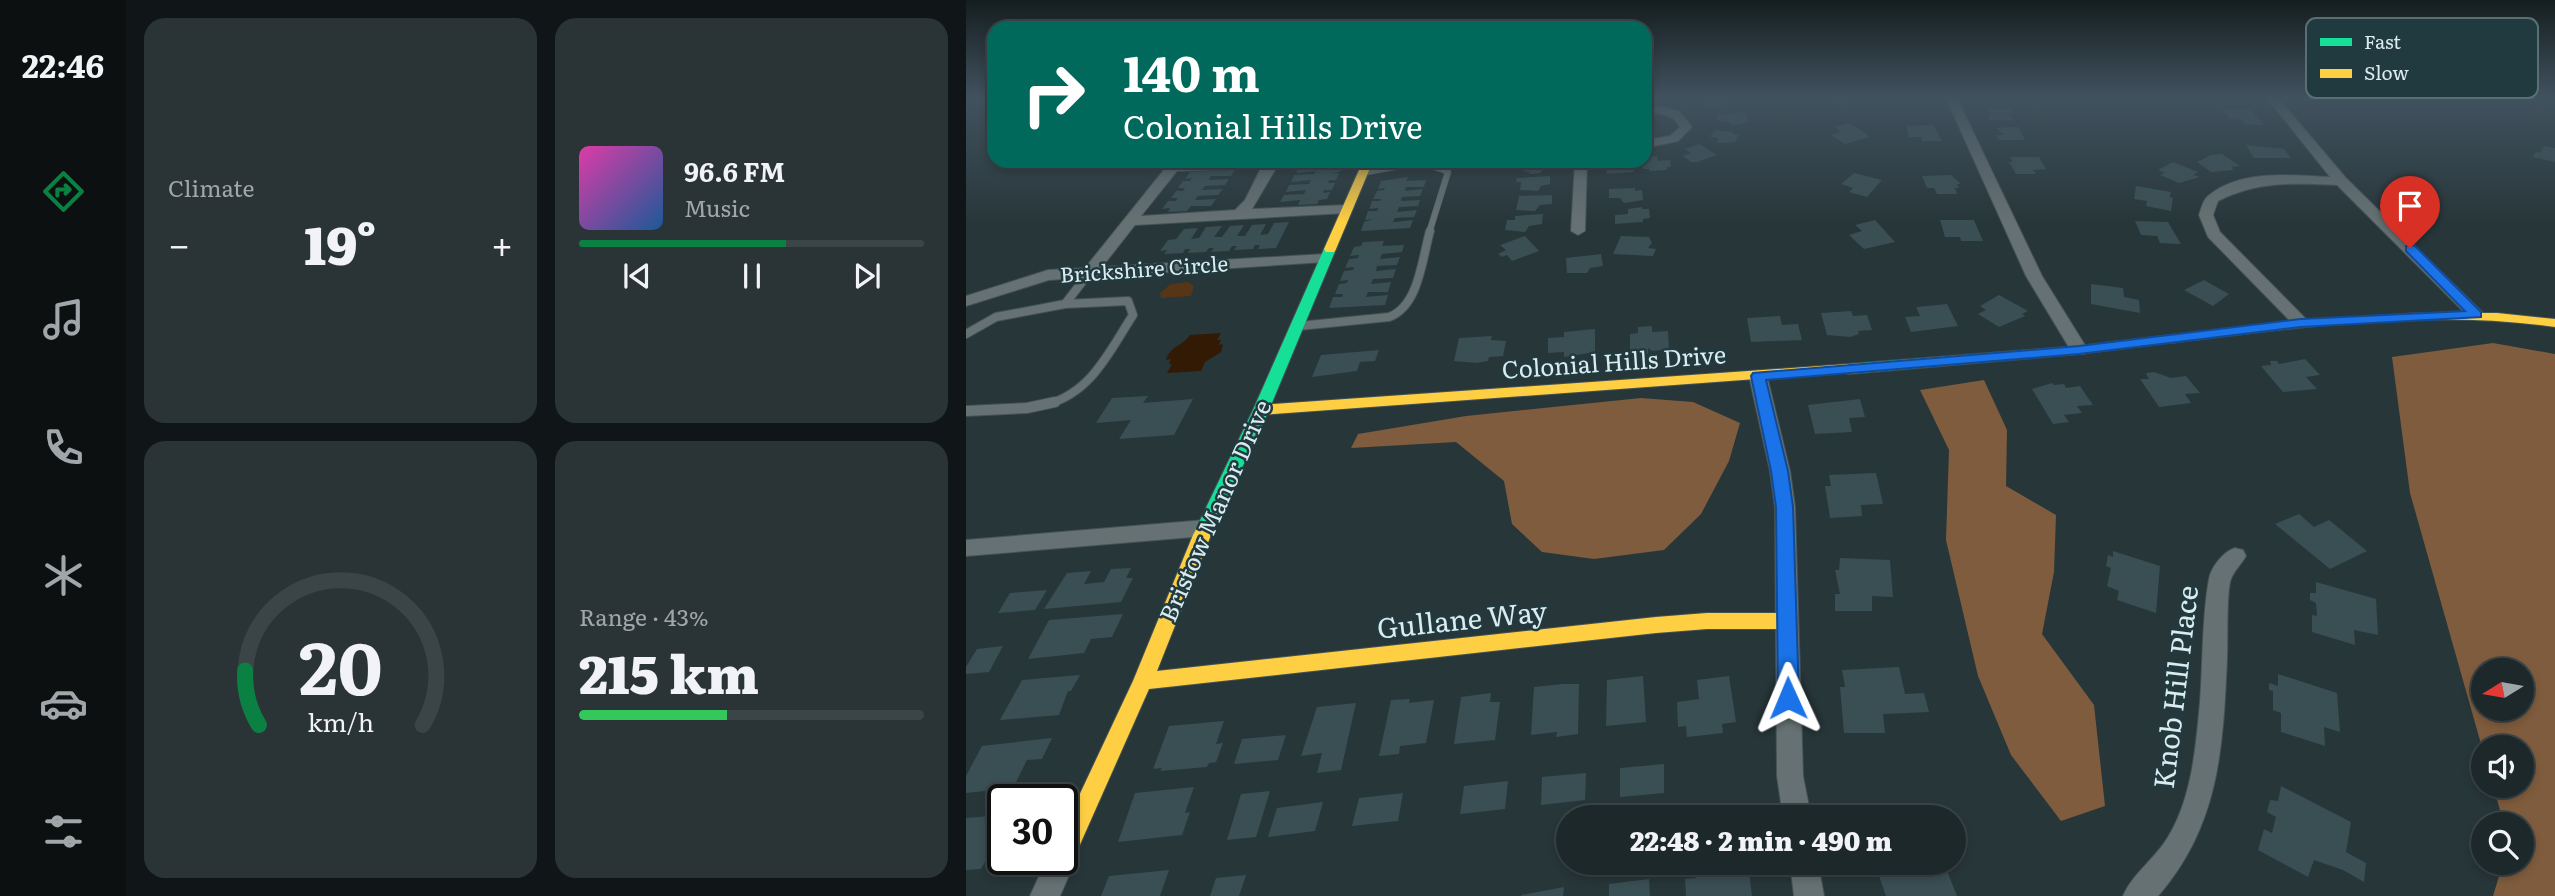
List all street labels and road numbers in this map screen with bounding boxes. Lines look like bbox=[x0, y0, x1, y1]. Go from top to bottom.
street label: Brickshire Circle bbox=[1059, 246, 1229, 289]
street label: Colonial Hills Drive bbox=[1501, 335, 1727, 386]
street label: Bristow Manor Drive bbox=[1149, 393, 1278, 627]
street label: Knob Hill Place bbox=[2141, 583, 2207, 791]
street label: Gullane Way bbox=[1375, 588, 1550, 648]

